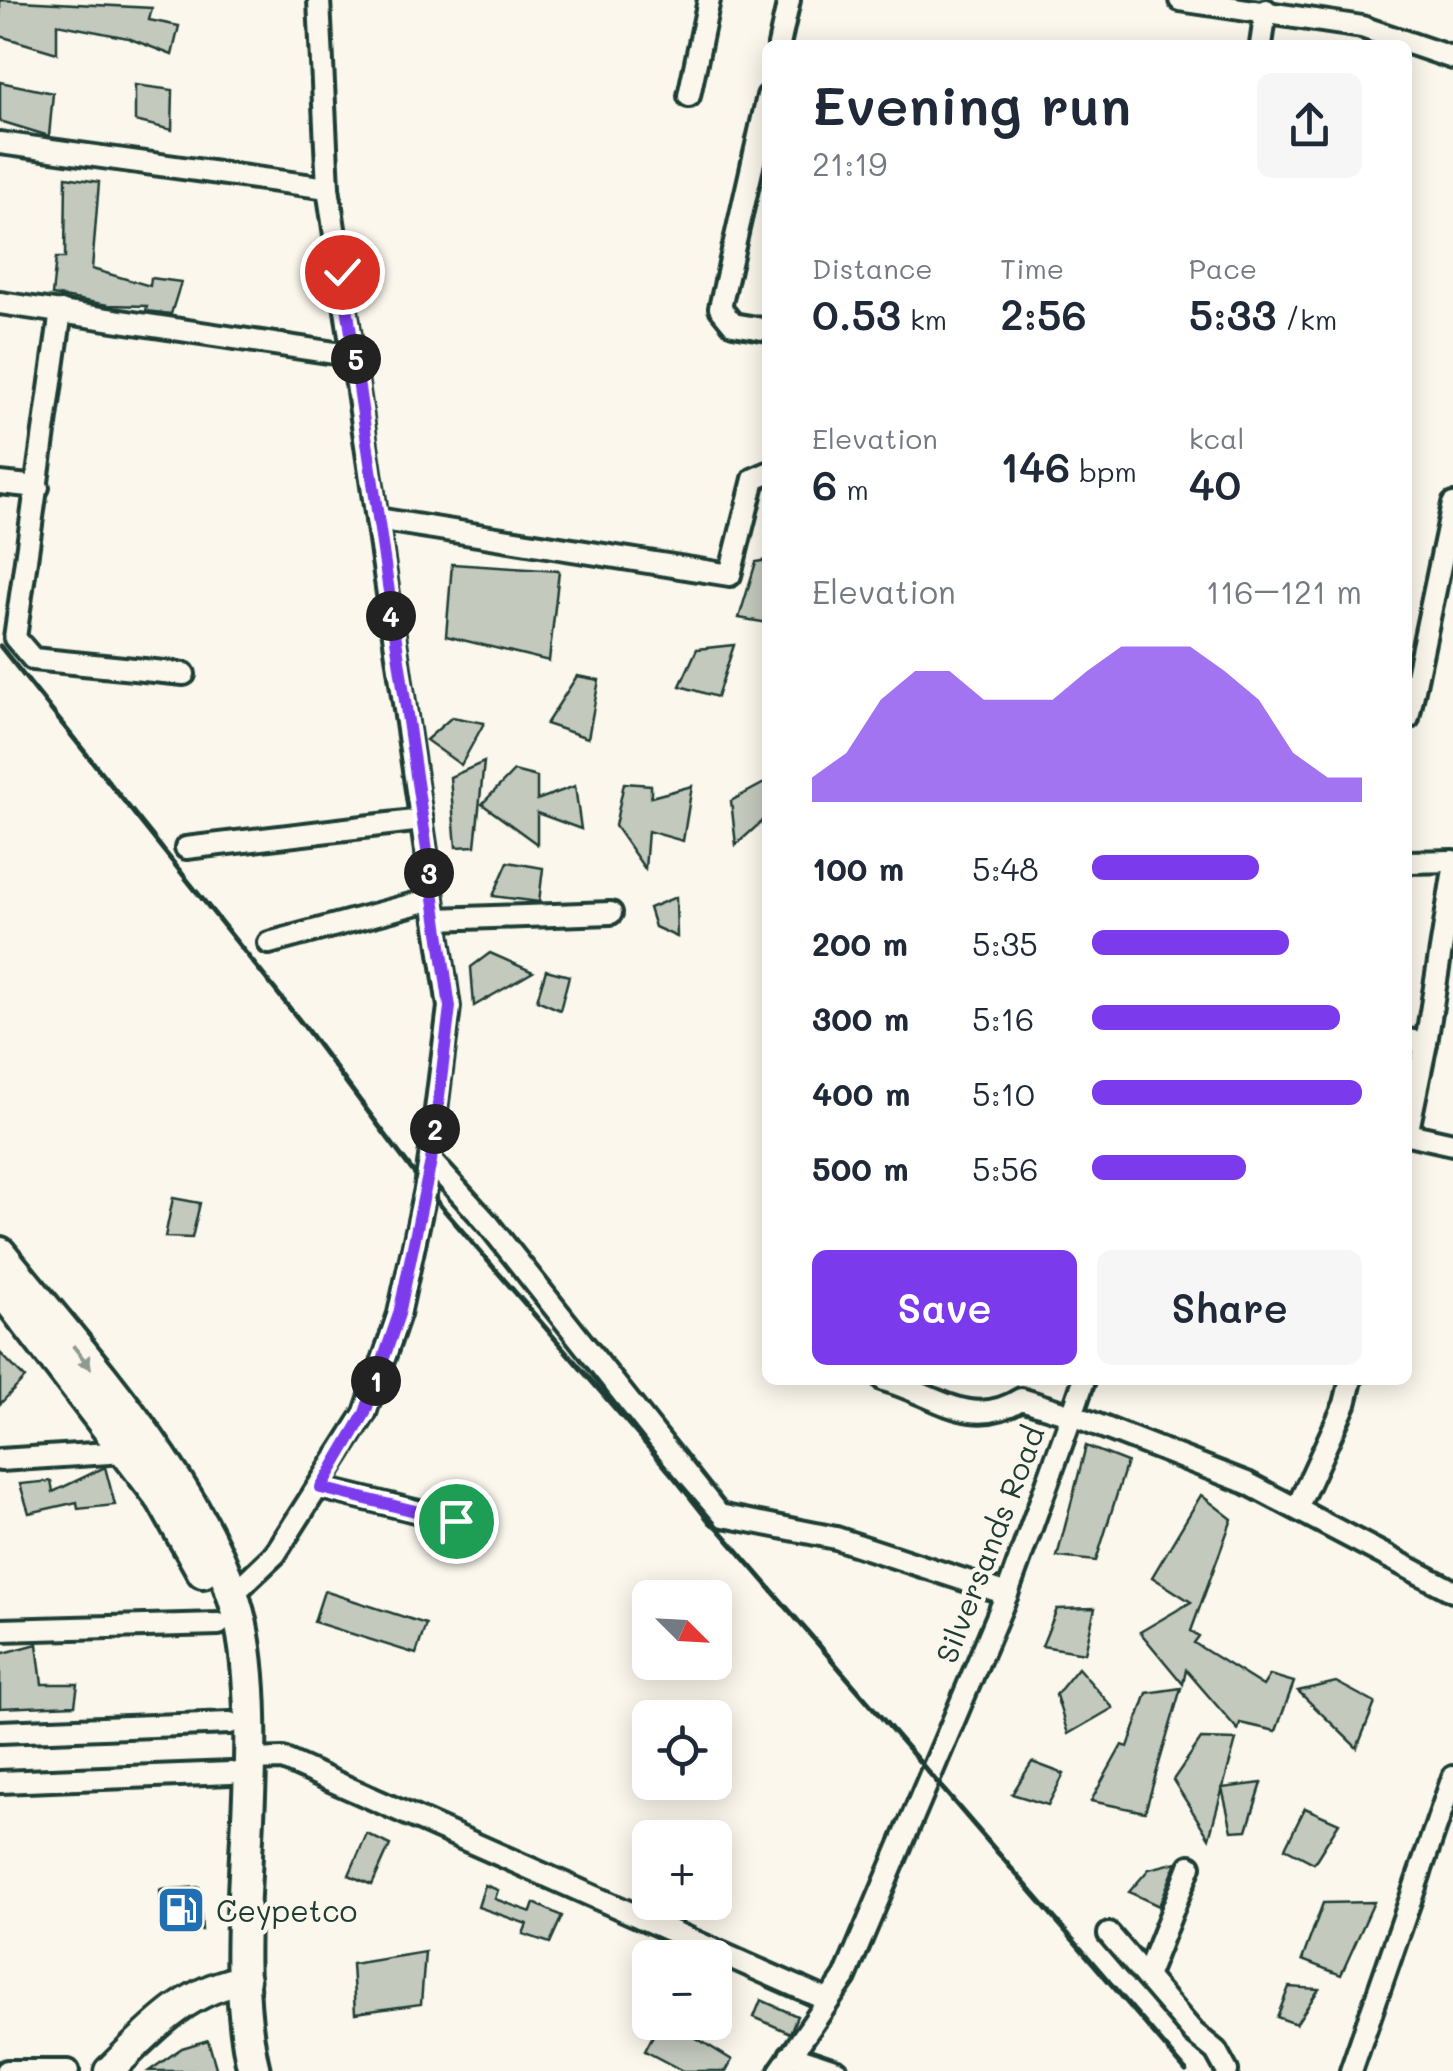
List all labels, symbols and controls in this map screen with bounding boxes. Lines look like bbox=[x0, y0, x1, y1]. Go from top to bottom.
text: Evening run bbox=[812, 68, 1131, 140]
button: share bbox=[1257, 73, 1362, 178]
text: 21:19 bbox=[812, 142, 887, 184]
pin bbox=[300, 230, 385, 315]
icon: check bbox=[315, 245, 370, 300]
text: Distance bbox=[812, 250, 933, 286]
text: Time bbox=[1000, 250, 1064, 286]
text: Pace bbox=[1189, 250, 1257, 286]
text: 0.53 bbox=[812, 286, 901, 341]
text: 2:56 bbox=[1000, 286, 1087, 341]
text: 5:33 bbox=[1189, 286, 1276, 341]
text: km bbox=[901, 301, 947, 337]
text: /km bbox=[1276, 301, 1337, 337]
pin: 5 bbox=[331, 334, 381, 384]
text: 5 bbox=[348, 341, 364, 377]
text: Elevation bbox=[812, 420, 938, 456]
text: kcal bbox=[1189, 420, 1244, 456]
text: 146 bbox=[1000, 438, 1070, 493]
text: bpm bbox=[1070, 453, 1137, 489]
text: 6 bbox=[812, 456, 837, 511]
text: 40 bbox=[1189, 456, 1241, 511]
text: m bbox=[837, 471, 869, 507]
text: Elevation bbox=[812, 570, 956, 612]
text: 116–121 m bbox=[1206, 570, 1362, 612]
pin: 4 bbox=[366, 591, 416, 641]
text: 4 bbox=[382, 598, 400, 634]
text: 100 m bbox=[812, 847, 904, 889]
text: 5:48 bbox=[972, 847, 1039, 889]
pin: 3 bbox=[404, 848, 454, 898]
text: 3 bbox=[421, 855, 437, 891]
text: 200 m bbox=[812, 922, 908, 964]
text: 5:35 bbox=[972, 922, 1038, 964]
text: 300 m bbox=[812, 997, 909, 1039]
text: 5:16 bbox=[972, 997, 1034, 1039]
text: 400 m bbox=[812, 1072, 910, 1114]
text: 5:10 bbox=[972, 1072, 1035, 1114]
pin: 2 bbox=[410, 1104, 460, 1154]
text: 2 bbox=[427, 1111, 443, 1147]
text: 500 m bbox=[812, 1147, 909, 1189]
text: 5:56 bbox=[972, 1147, 1039, 1189]
button: Save bbox=[812, 1250, 1077, 1365]
button: Share bbox=[1097, 1250, 1362, 1365]
one-way arrow bbox=[71, 1345, 92, 1370]
pin: 1 bbox=[351, 1356, 401, 1406]
text: 1 bbox=[370, 1363, 382, 1399]
street label: Silversands Road bbox=[925, 1420, 1053, 1668]
pin bbox=[414, 1479, 499, 1564]
icon: arrive bbox=[429, 1494, 484, 1549]
north arrow bbox=[632, 1580, 732, 1680]
map controls bbox=[632, 1580, 732, 2040]
button: locate bbox=[632, 1700, 732, 1800]
button: + bbox=[632, 1820, 732, 1920]
fuel station icon: Ceypetco bbox=[155, 1884, 207, 1936]
place label: Ceypetco bbox=[216, 1890, 357, 1930]
button: − bbox=[632, 1940, 732, 2040]

